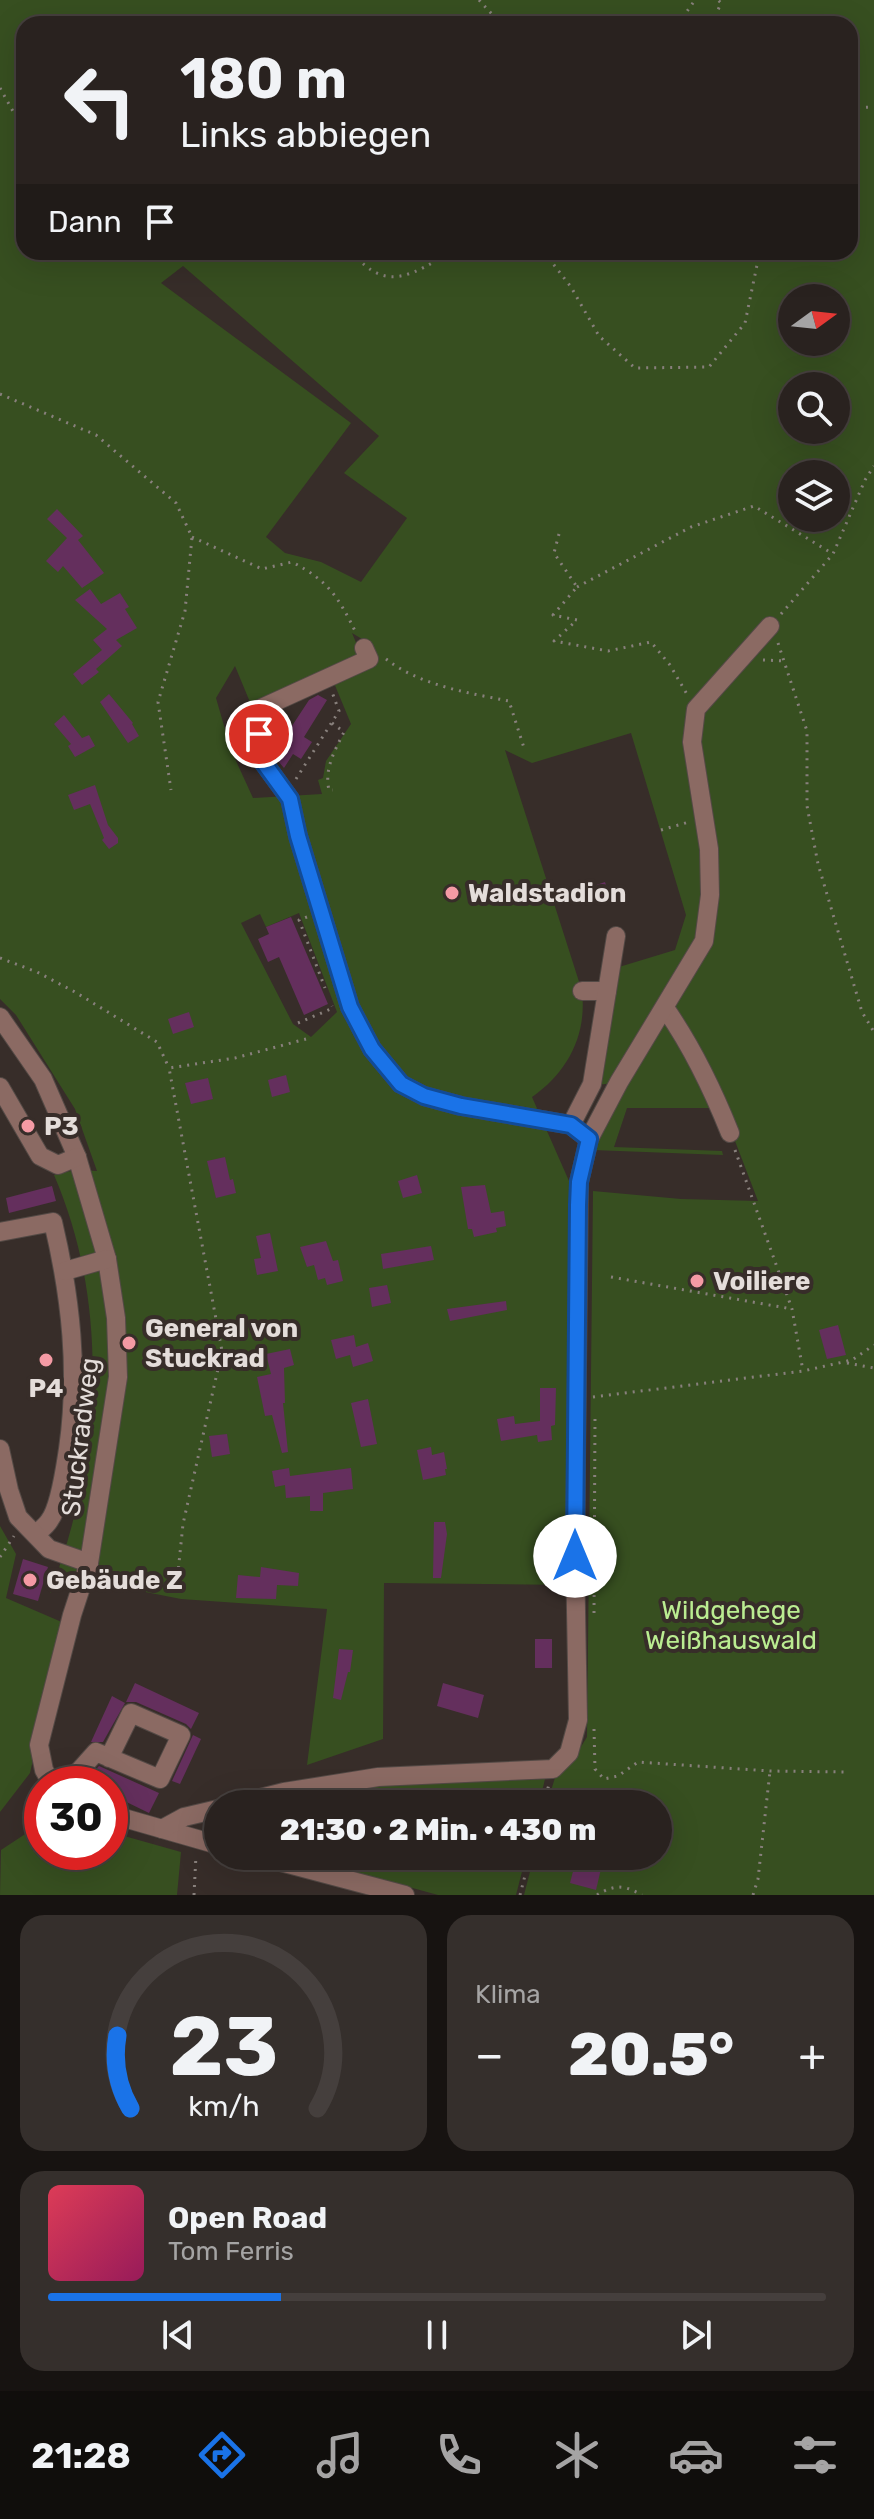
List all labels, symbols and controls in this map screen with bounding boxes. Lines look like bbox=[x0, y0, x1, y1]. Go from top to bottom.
text: 180 m bbox=[180, 46, 347, 112]
icon: left bbox=[48, 48, 152, 152]
text: Links abbiegen bbox=[180, 113, 431, 156]
icon: arrive bbox=[138, 200, 182, 244]
text: Dann bbox=[48, 204, 122, 240]
north arrow bbox=[778, 284, 850, 356]
map controls bbox=[778, 284, 850, 532]
button: search bbox=[778, 372, 850, 444]
button: layers bbox=[778, 460, 850, 532]
pin bbox=[225, 700, 293, 768]
icon: arrive bbox=[237, 712, 281, 756]
place label: Waldstadion bbox=[468, 878, 627, 909]
marker: Waldstadion bbox=[443, 884, 461, 902]
place label: P3 bbox=[44, 1111, 79, 1142]
marker: P3 bbox=[19, 1117, 37, 1135]
place label: Voiliere bbox=[713, 1266, 810, 1297]
marker: Voiliere bbox=[688, 1272, 706, 1290]
place label: General von Stuckrad bbox=[145, 1313, 298, 1374]
marker: General von Stuckrad bbox=[120, 1334, 138, 1352]
marker: P4 bbox=[37, 1351, 55, 1369]
street label: Stuckradweg bbox=[55, 1356, 106, 1518]
place label: P4 bbox=[28, 1373, 64, 1404]
position arrow bbox=[533, 1514, 617, 1598]
place label: Gebäude Z bbox=[46, 1565, 183, 1596]
marker: Gebäude Z bbox=[21, 1571, 39, 1589]
park label: Wildgehege Weißhauswald bbox=[645, 1595, 817, 1656]
speed limit sign: 30 bbox=[24, 1766, 128, 1870]
text: 21:30 · 2 Min. · 430 m bbox=[280, 1812, 596, 1848]
text: Klima bbox=[475, 1979, 541, 2010]
text: 23 bbox=[169, 1997, 278, 2096]
text: 20.5° bbox=[568, 2019, 734, 2090]
text: − bbox=[475, 2029, 504, 2081]
text: + bbox=[799, 2029, 826, 2081]
text: km/h bbox=[188, 2089, 259, 2123]
text: Open Road bbox=[168, 2200, 327, 2236]
text: Tom Ferris bbox=[168, 2236, 294, 2267]
icon: previous bbox=[156, 2313, 200, 2357]
icon: pause bbox=[415, 2313, 459, 2357]
icon: next bbox=[674, 2313, 718, 2357]
icon: directions bbox=[194, 2427, 250, 2483]
icon: music bbox=[312, 2427, 368, 2483]
icon: phone bbox=[431, 2427, 487, 2483]
icon: climate bbox=[549, 2427, 605, 2483]
icon: car bbox=[668, 2427, 724, 2483]
icon: filters bbox=[787, 2427, 843, 2483]
text: 21:28 bbox=[31, 2434, 131, 2477]

